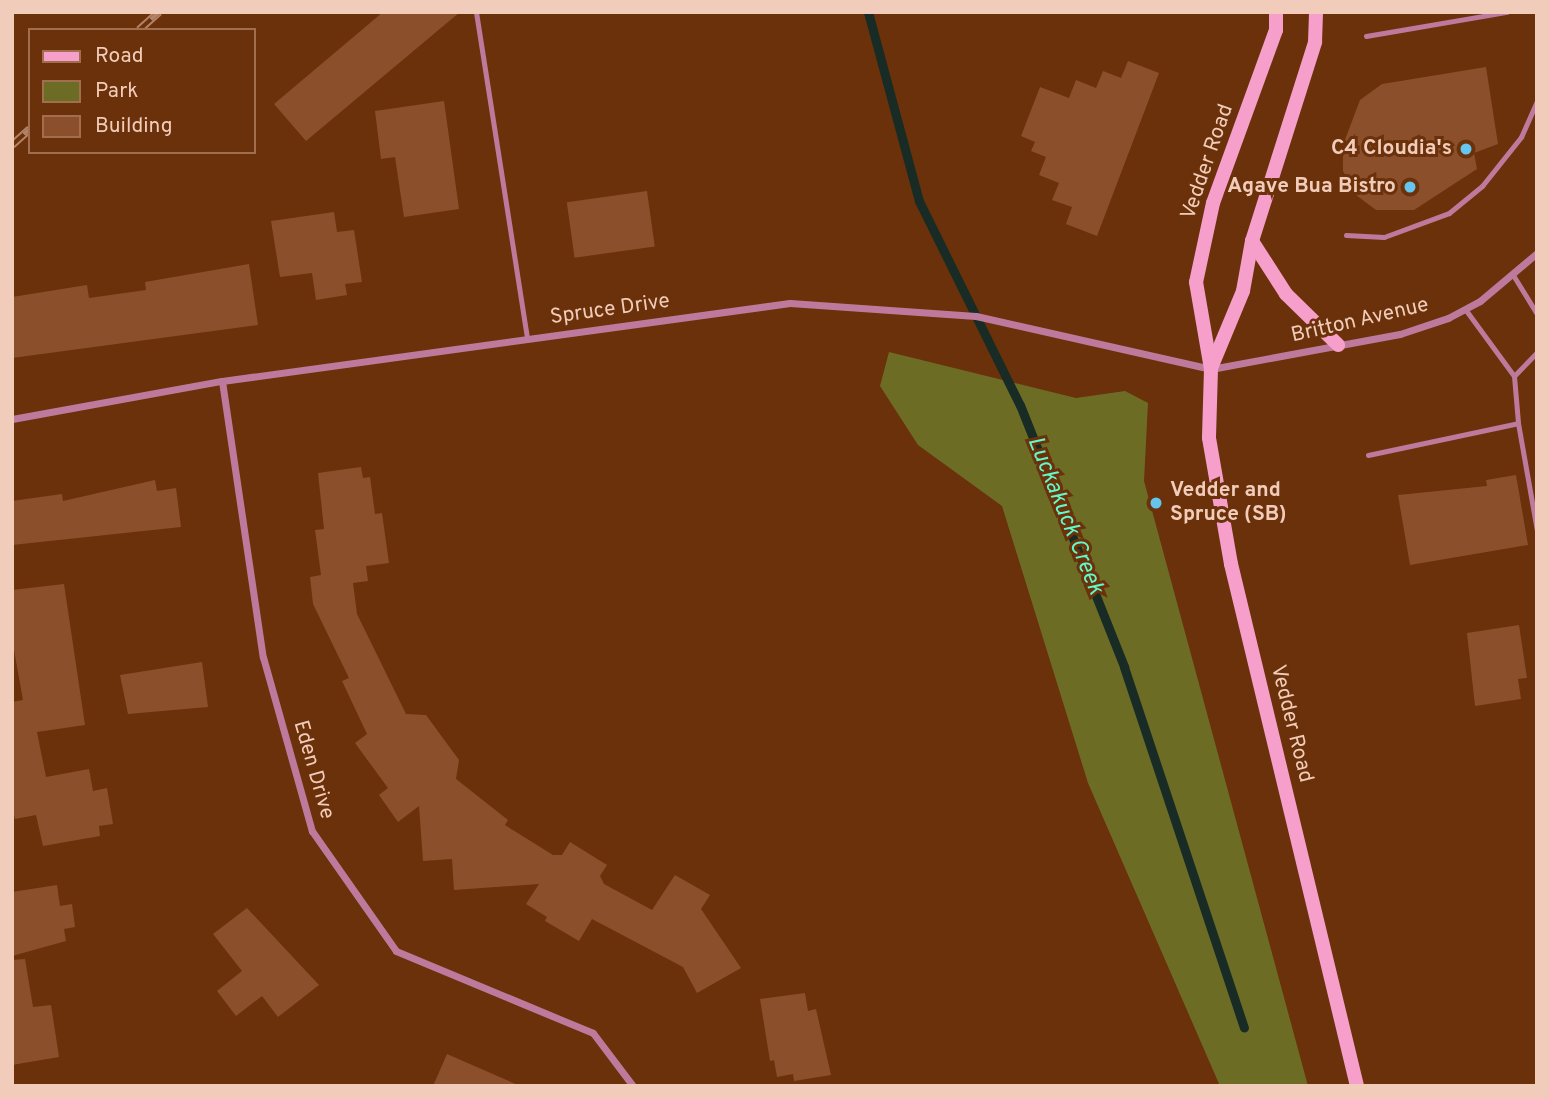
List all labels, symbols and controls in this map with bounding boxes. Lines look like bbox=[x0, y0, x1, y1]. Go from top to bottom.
legend bbox=[28, 28, 256, 154]
text: Road bbox=[95, 43, 144, 70]
text: Park bbox=[95, 78, 138, 105]
street label: Vedder Road bbox=[1177, 101, 1239, 223]
text: Building bbox=[95, 113, 173, 140]
place label: C4 Cloudia's bbox=[1331, 136, 1452, 162]
marker: C4 Cloudia's bbox=[1458, 141, 1474, 157]
place label: Agave Bua Bistro bbox=[1227, 174, 1396, 200]
marker: Agave Bua Bistro bbox=[1402, 179, 1418, 195]
street label: Spruce Drive bbox=[549, 289, 671, 331]
street label: Britton Avenue bbox=[1288, 293, 1432, 349]
water label: Luckakuck Creek bbox=[1020, 433, 1108, 599]
place label: Vedder and Spruce (SB) bbox=[1170, 478, 1287, 528]
marker: Vedder and Spruce (SB) bbox=[1148, 495, 1164, 511]
street label: Vedder Road bbox=[1264, 663, 1318, 785]
street label: Eden Drive bbox=[287, 718, 339, 822]

